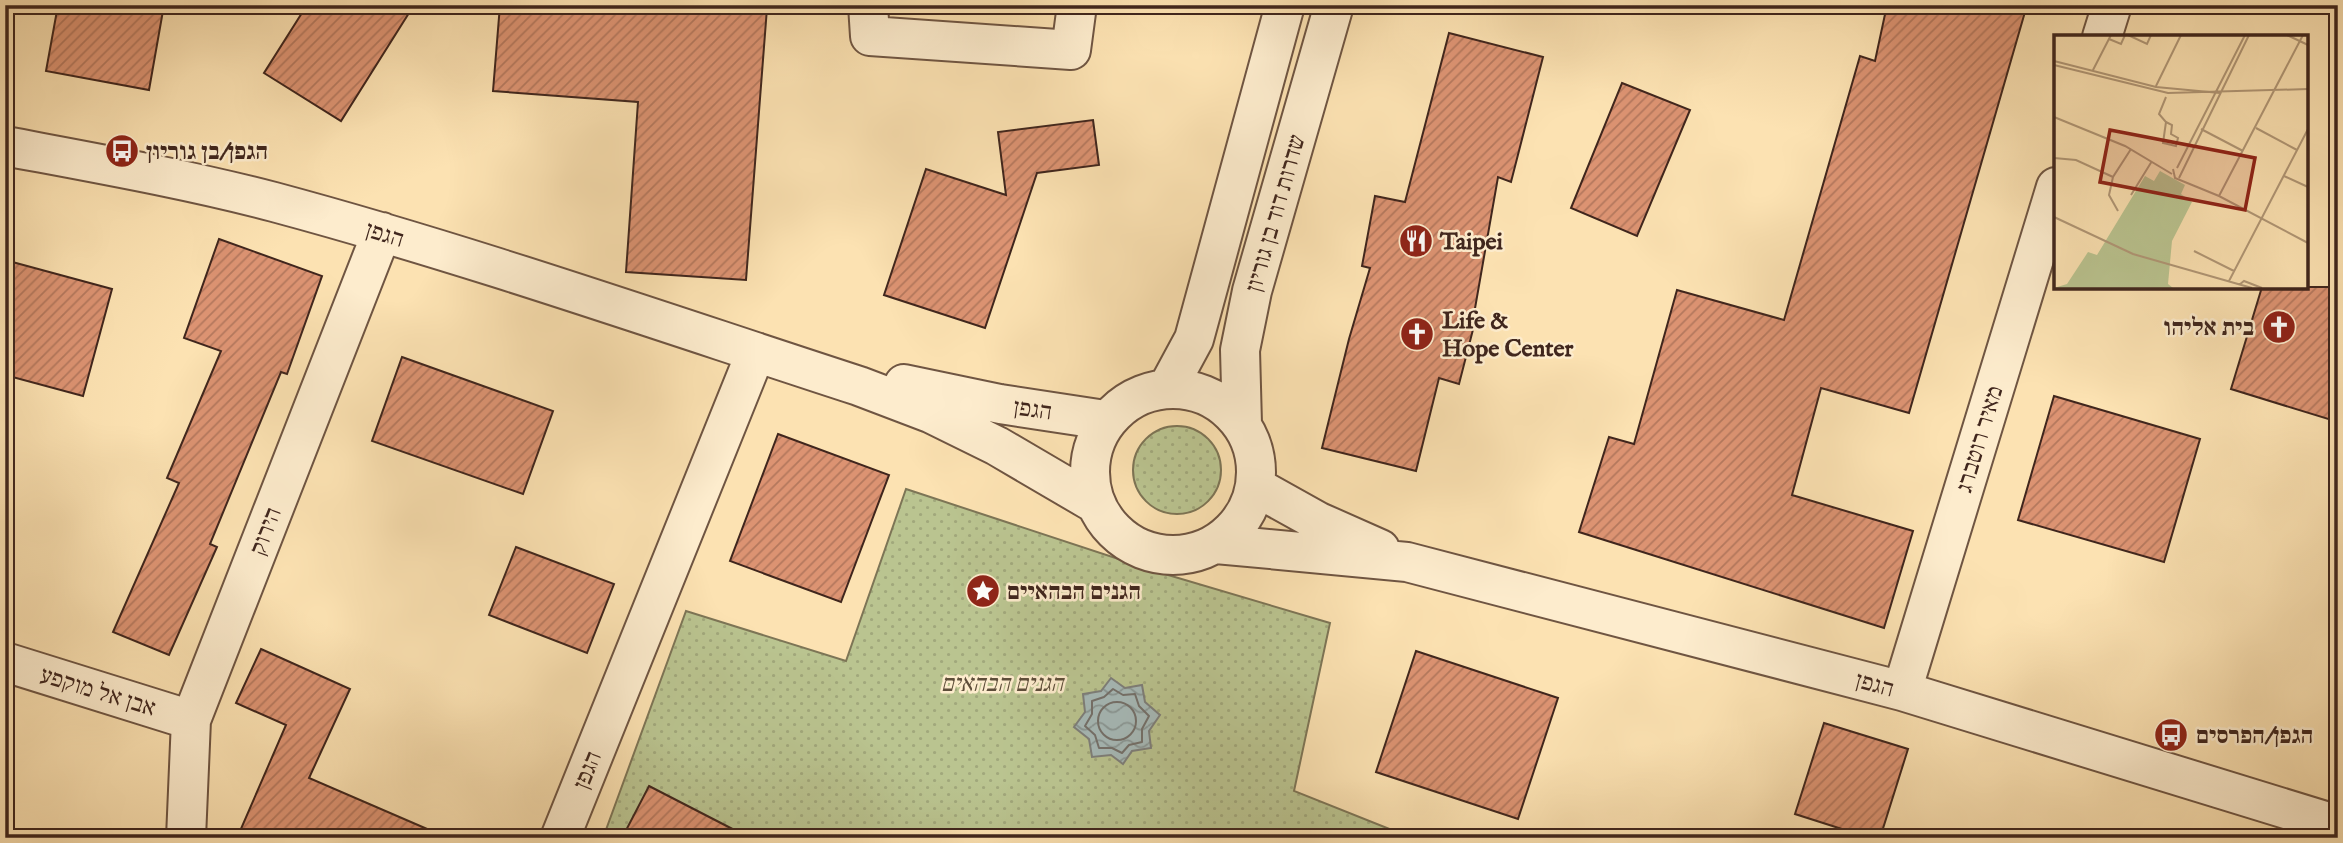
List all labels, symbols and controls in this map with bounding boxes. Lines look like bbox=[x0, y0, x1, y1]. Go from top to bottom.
inset map bbox=[2054, 35, 2308, 289]
street label: שדרות דוד בן גוריון bbox=[1239, 131, 1314, 296]
bus stop icon: הגפן/בן גוריון bbox=[103, 132, 141, 170]
place label: הגפן/בן גוריון bbox=[146, 137, 268, 168]
street label: הגפן bbox=[362, 215, 408, 256]
restaurant icon: Taipei bbox=[1397, 222, 1435, 260]
place label: Taipei bbox=[1439, 227, 1503, 258]
place label: Life & Hope Center bbox=[1442, 306, 1574, 365]
church icon: בית אליהו bbox=[2260, 308, 2298, 346]
place label: בית אליהו bbox=[2164, 313, 2254, 344]
church icon: Life & Hope Center bbox=[1398, 315, 1436, 353]
street label: מאיר רוטברג bbox=[1950, 382, 2011, 497]
street label: הגפן bbox=[1012, 392, 1054, 429]
street label: הירוק bbox=[243, 503, 290, 560]
place icon: הגנים הבהאיים bbox=[964, 572, 1002, 610]
place label: הגנים הבהאיים bbox=[1007, 577, 1141, 608]
street label: אבן אל מוקפע bbox=[36, 660, 159, 725]
street label: הגפן bbox=[1852, 665, 1897, 705]
park label: הגנים הבהאים bbox=[941, 669, 1066, 700]
bus stop icon: הגפן/הפרסים bbox=[2152, 716, 2190, 754]
place label: הגפן/הפרסים bbox=[2196, 721, 2313, 752]
street label: הגפן bbox=[567, 747, 610, 794]

